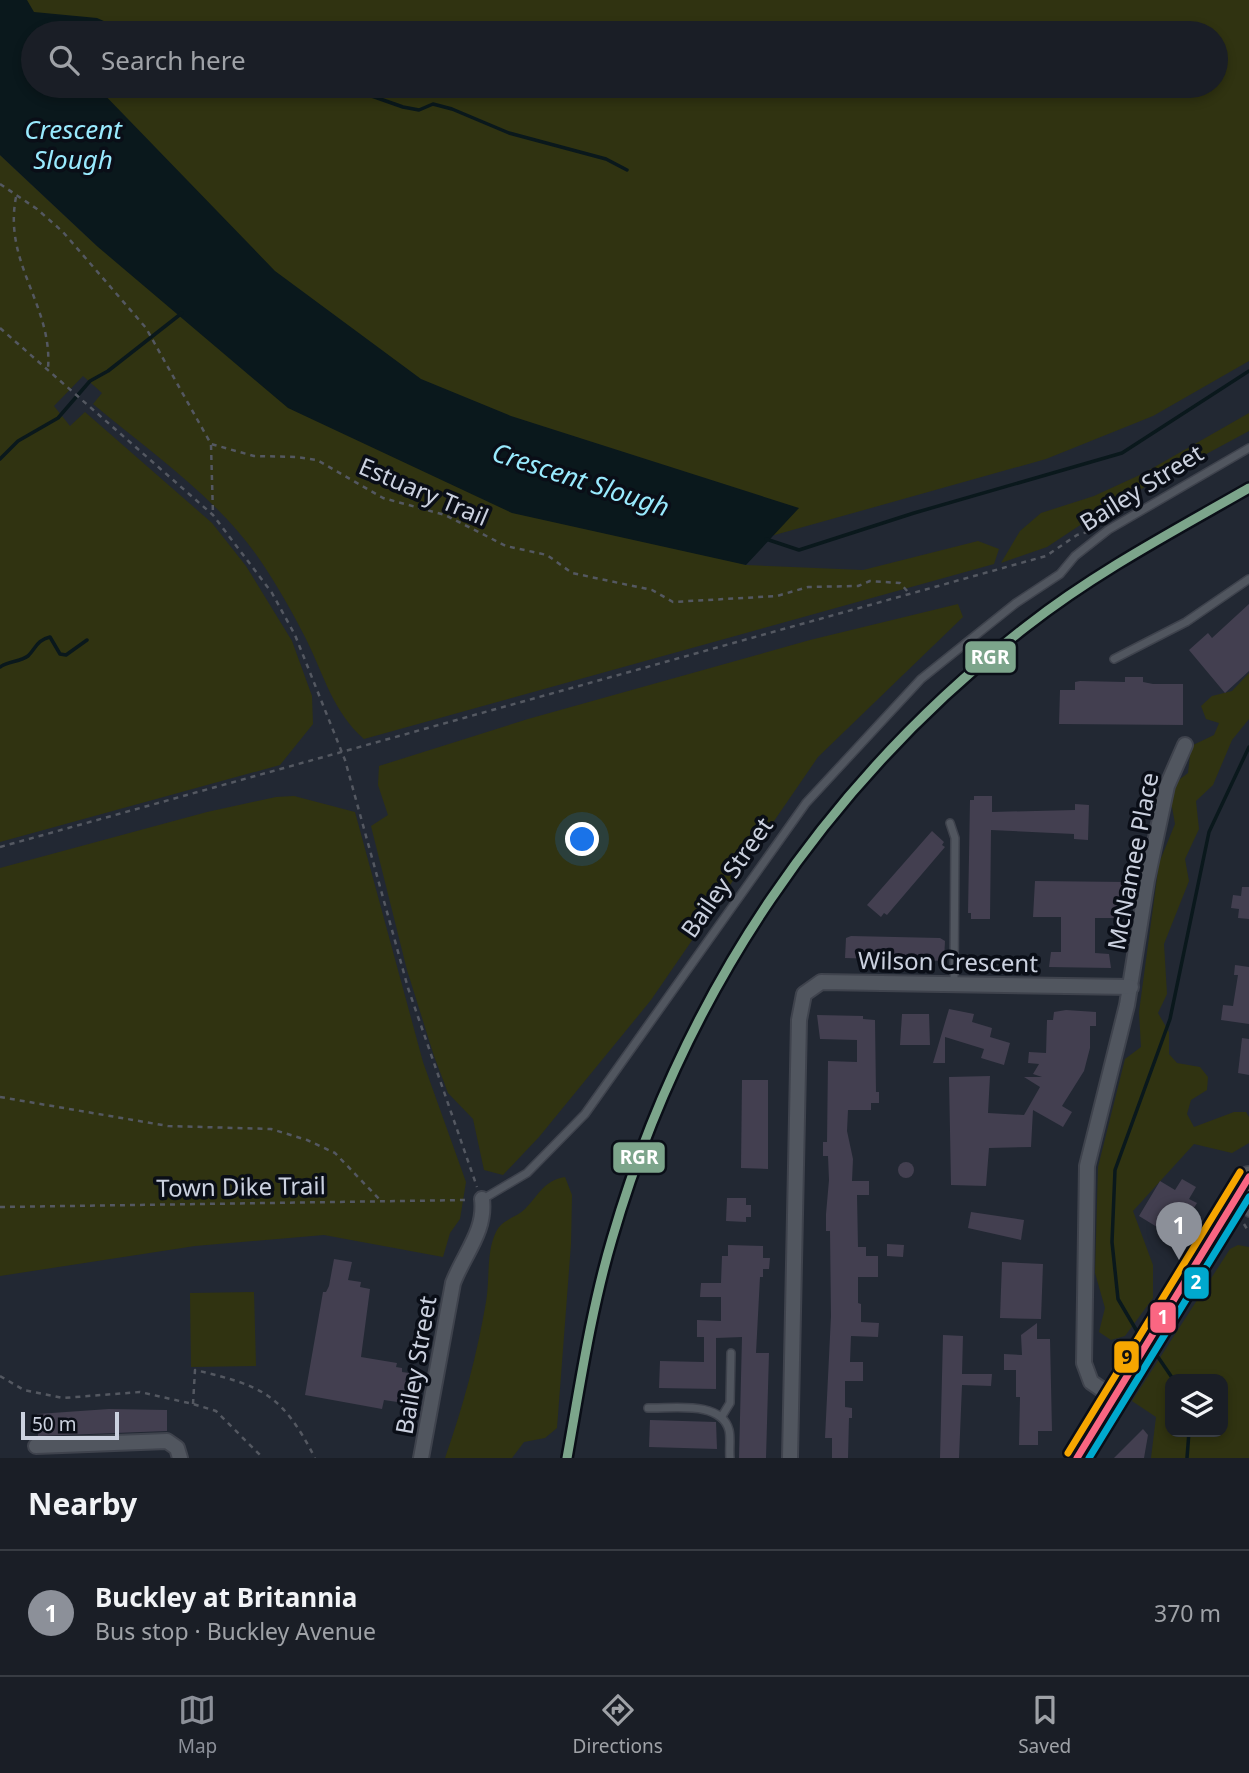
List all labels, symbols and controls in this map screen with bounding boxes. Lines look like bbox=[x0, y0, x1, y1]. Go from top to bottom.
search box bbox=[21, 21, 1228, 98]
icon: search bbox=[45, 41, 83, 79]
text: Search here bbox=[101, 42, 246, 78]
water label: Crescent Slough bbox=[24, 111, 123, 177]
water label: Crescent Slough bbox=[488, 433, 674, 525]
street label: Bailey Street bbox=[1073, 436, 1209, 538]
street label: Estuary Trail bbox=[354, 449, 494, 533]
line badge: RGR bbox=[964, 640, 1017, 674]
text: RGR bbox=[971, 644, 1010, 670]
street label: McNamee Place bbox=[1099, 770, 1165, 952]
street label: Bailey Street bbox=[672, 810, 780, 944]
your location bbox=[565, 822, 599, 856]
street label: Wilson Crescent bbox=[858, 943, 1039, 979]
line badge: RGR bbox=[612, 1141, 666, 1174]
text: RGR bbox=[620, 1144, 659, 1170]
street label: Town Dike Trail bbox=[156, 1168, 326, 1204]
pin: 1 bbox=[1156, 1202, 1202, 1260]
line badge: 2 bbox=[1183, 1266, 1210, 1300]
text: 2 bbox=[1191, 1269, 1202, 1295]
street label: Bailey Street bbox=[387, 1293, 443, 1437]
line badge: 1 bbox=[1149, 1301, 1177, 1334]
text: 1 bbox=[1158, 1304, 1168, 1330]
line badge: 9 bbox=[1113, 1340, 1140, 1374]
text: 9 bbox=[1122, 1344, 1133, 1370]
map controls bbox=[1165, 1374, 1228, 1437]
button: layers bbox=[1165, 1374, 1228, 1437]
scale bar bbox=[21, 1409, 119, 1441]
text: 50 m bbox=[32, 1411, 76, 1437]
text: Nearby bbox=[28, 1483, 137, 1524]
text: Buckley at Britannia bbox=[95, 1579, 357, 1615]
text: 1 bbox=[44, 1597, 58, 1629]
text: 370 m bbox=[1154, 1597, 1221, 1629]
text: Bus stop · Buckley Avenue bbox=[95, 1615, 376, 1647]
tab: Map bbox=[178, 1691, 217, 1759]
tab: Directions bbox=[573, 1691, 663, 1759]
tab: Saved bbox=[1018, 1691, 1071, 1759]

